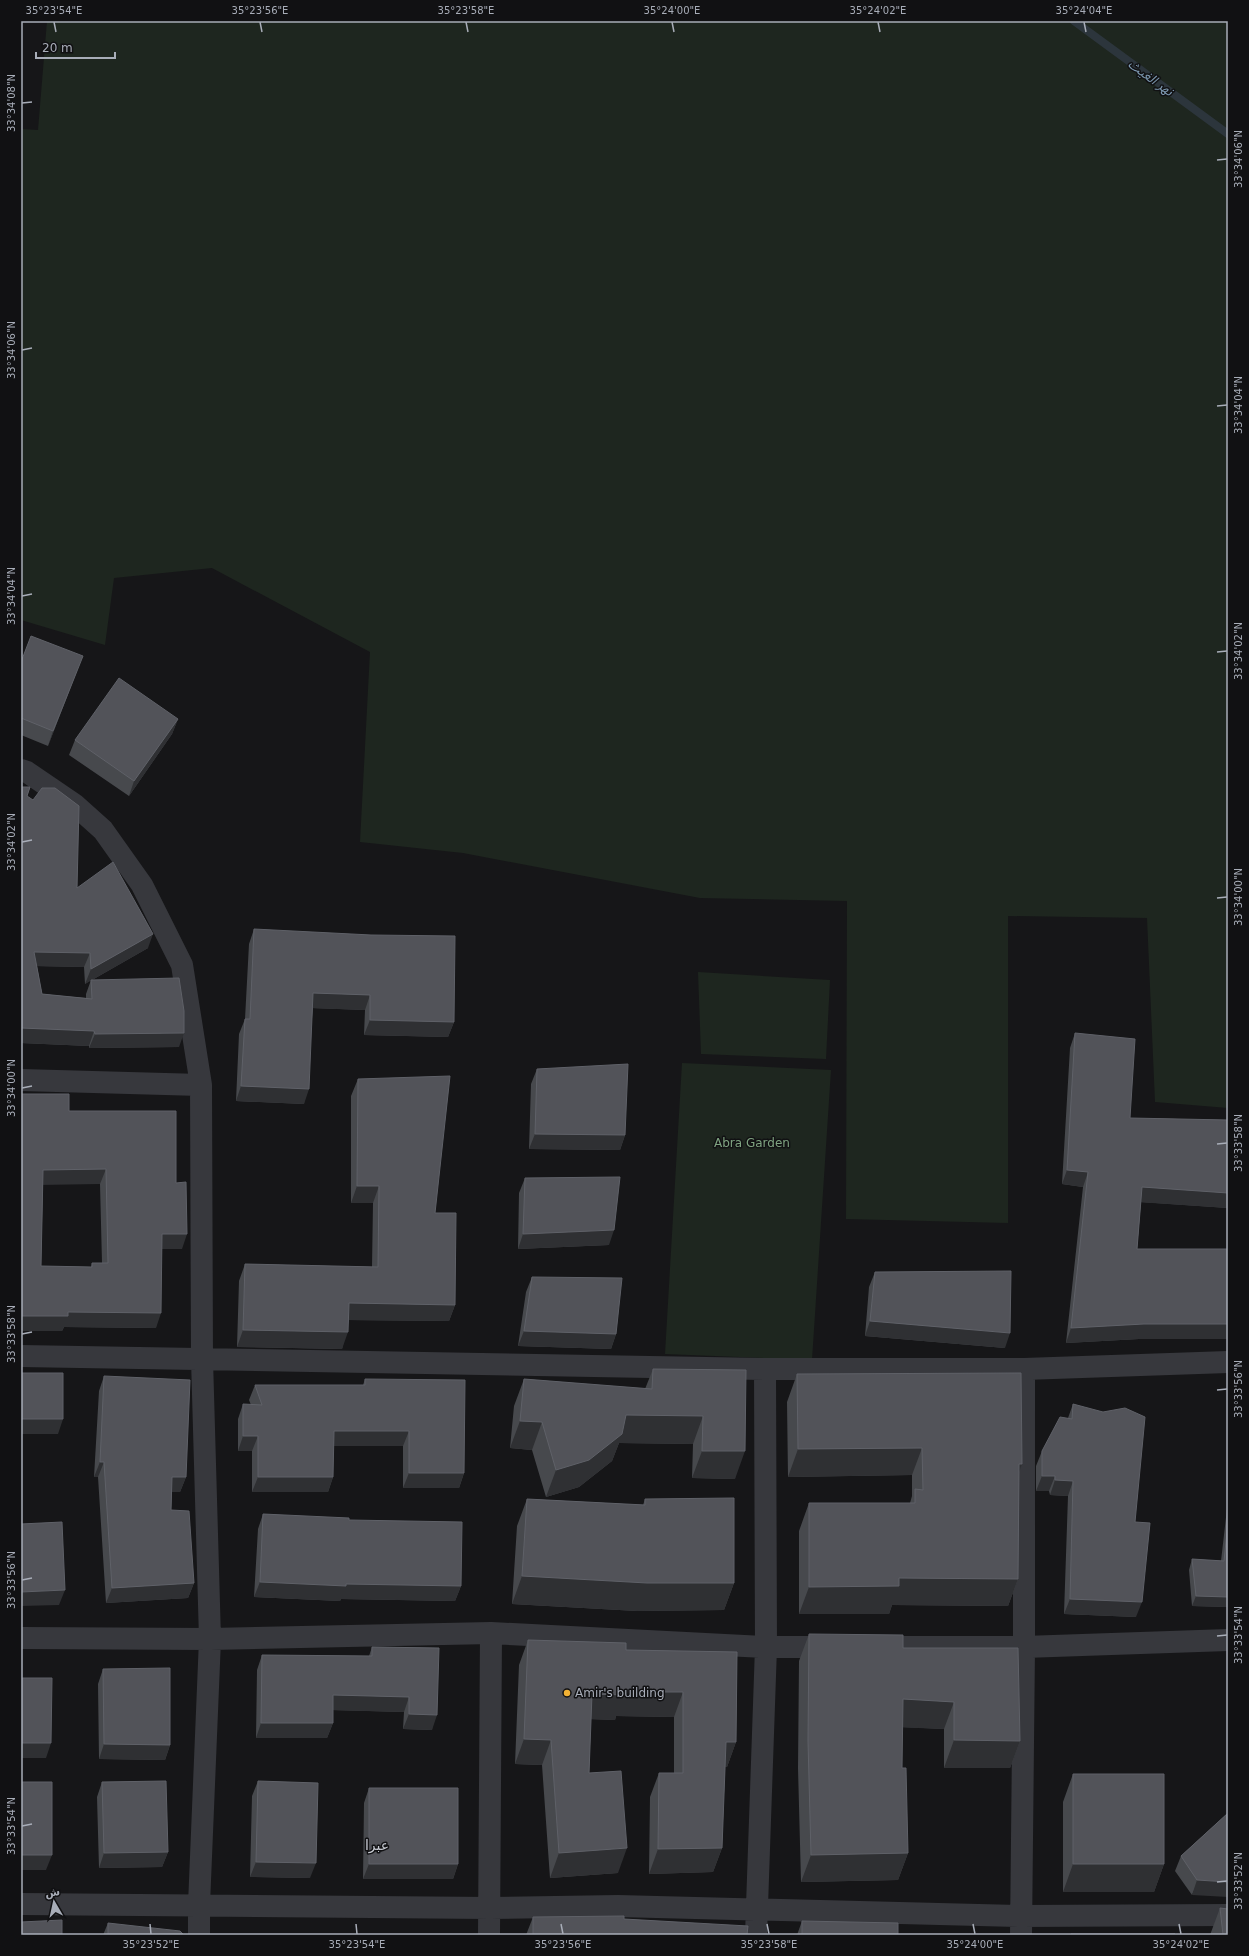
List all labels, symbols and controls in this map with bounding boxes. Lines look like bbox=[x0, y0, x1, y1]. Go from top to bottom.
text: 35°23'54"E bbox=[26, 5, 82, 16]
text: 35°23'56"E bbox=[232, 5, 288, 16]
text: 35°23'58"E bbox=[438, 5, 494, 16]
text: 35°24'00"E bbox=[644, 5, 700, 16]
text: 35°24'02"E bbox=[850, 5, 906, 16]
text: 35°24'04"E bbox=[1056, 5, 1112, 16]
scale bar bbox=[36, 34, 115, 60]
text: 20 m bbox=[42, 41, 73, 55]
water label: نهر الغيث bbox=[1125, 56, 1177, 100]
text: 33°34'08"N bbox=[6, 74, 17, 132]
text: 33°34'06"N bbox=[1233, 130, 1244, 188]
text: 33°34'06"N bbox=[6, 321, 17, 379]
text: 33°34'04"N bbox=[1233, 376, 1244, 434]
text: 33°34'04"N bbox=[6, 567, 17, 625]
text: 33°34'02"N bbox=[1233, 622, 1244, 680]
text: 33°34'02"N bbox=[6, 813, 17, 871]
text: 33°34'00"N bbox=[1233, 868, 1244, 926]
text: 33°34'00"N bbox=[6, 1059, 17, 1117]
text: 33°33'58"N bbox=[1233, 1114, 1244, 1172]
park label: Abra Garden bbox=[714, 1136, 790, 1150]
text: 33°33'58"N bbox=[6, 1305, 17, 1363]
text: 33°33'56"N bbox=[1233, 1360, 1244, 1418]
text: 33°33'56"N bbox=[6, 1551, 17, 1609]
text: 33°33'54"N bbox=[1233, 1606, 1244, 1664]
place label: Amir's building bbox=[575, 1686, 665, 1700]
marker: Amir's building bbox=[562, 1688, 572, 1698]
text: 33°33'54"N bbox=[6, 1797, 17, 1855]
district label: عبرا bbox=[365, 1837, 389, 1854]
text: 33°33'52"N bbox=[1233, 1852, 1244, 1910]
north arrow bbox=[34, 1882, 74, 1922]
text: ش bbox=[44, 1885, 61, 1900]
text: 35°23'52"E bbox=[123, 1939, 179, 1950]
text: 35°23'54"E bbox=[329, 1939, 385, 1950]
text: 35°23'56"E bbox=[535, 1939, 591, 1950]
text: 35°23'58"E bbox=[741, 1939, 797, 1950]
text: 35°24'00"E bbox=[947, 1939, 1003, 1950]
text: 35°24'02"E bbox=[1153, 1939, 1209, 1950]

